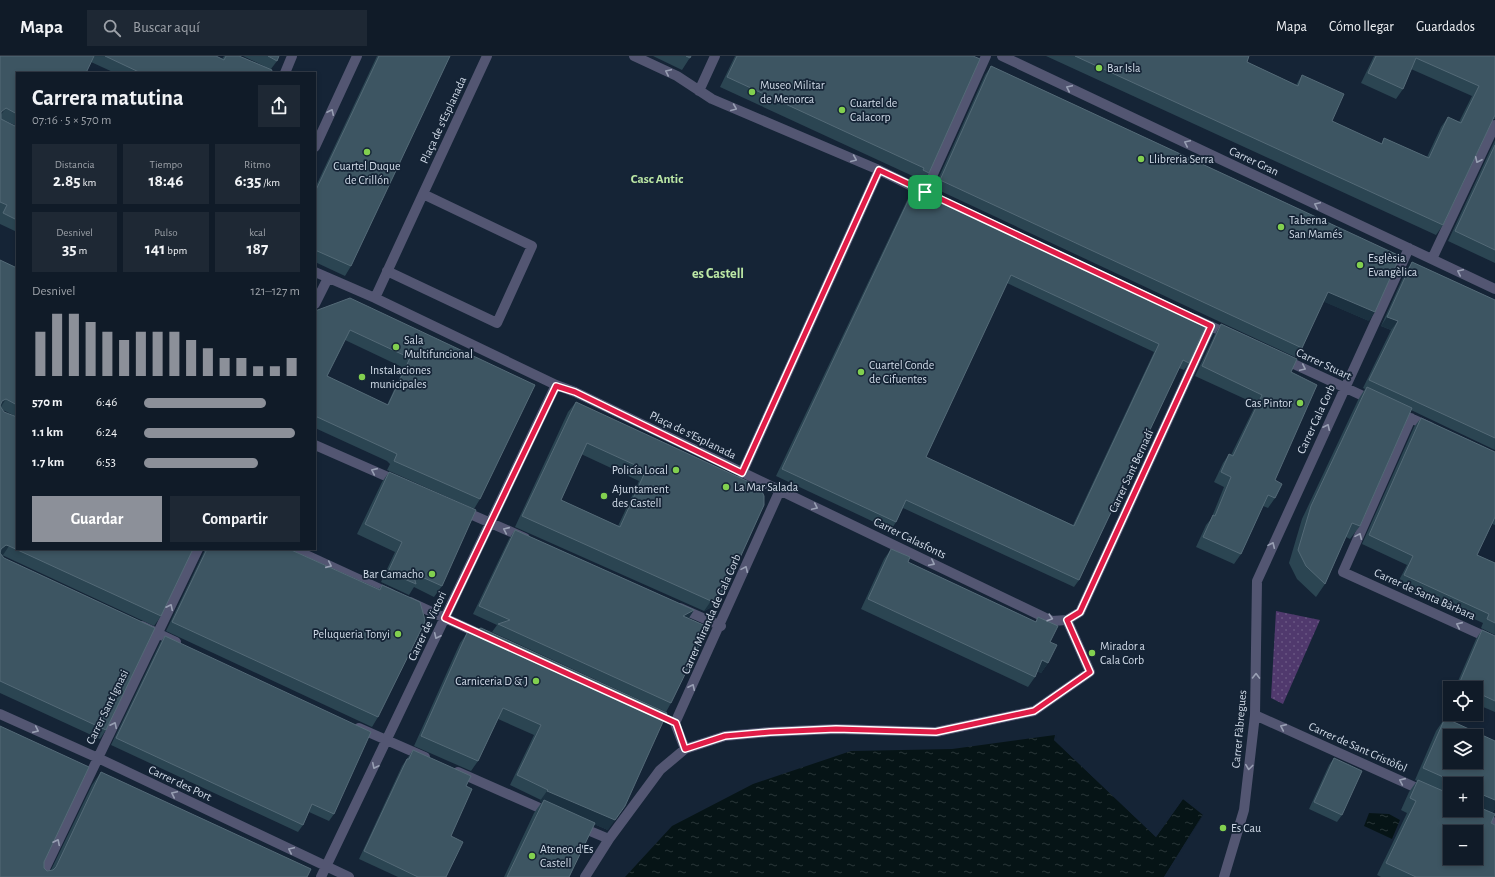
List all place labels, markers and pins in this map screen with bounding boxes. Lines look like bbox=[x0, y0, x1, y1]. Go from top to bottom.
place label: Bar Isla bbox=[1107, 62, 1141, 74]
marker: Bar Isla bbox=[1094, 63, 1104, 73]
place label: Museo Militar de Menorca bbox=[760, 79, 825, 105]
marker: Museo Militar de Menorca bbox=[747, 87, 757, 97]
place label: Cuartel de Calacorp bbox=[850, 97, 897, 123]
marker: Cuartel de Calacorp bbox=[837, 105, 847, 115]
marker: Cuartel Duque de Crillón bbox=[362, 147, 372, 157]
place label: Llibreria Serra bbox=[1149, 153, 1214, 165]
marker: Llibreria Serra bbox=[1136, 154, 1146, 164]
place label: Cuartel Duque de Crillón bbox=[333, 160, 401, 186]
pin bbox=[908, 175, 942, 209]
place label: Taberna San Mamés bbox=[1289, 214, 1342, 240]
marker: Taberna San Mamés bbox=[1276, 222, 1286, 232]
place label: Esglèsia Evangèlica bbox=[1368, 252, 1418, 278]
marker: Esglèsia Evangèlica bbox=[1355, 260, 1365, 270]
place label: Sala Multifuncional bbox=[404, 334, 473, 360]
marker: Sala Multifuncional bbox=[391, 342, 401, 352]
place label: Cuartel Conde de Cifuentes bbox=[869, 359, 934, 385]
place label: Instalaciones municipales bbox=[370, 364, 431, 390]
marker: Cuartel Conde de Cifuentes bbox=[856, 367, 866, 377]
marker: Instalaciones municipales bbox=[357, 372, 367, 382]
place label: Cas Pintor bbox=[1245, 397, 1292, 409]
marker: Cas Pintor bbox=[1295, 398, 1305, 408]
place label: Policía Local bbox=[612, 464, 668, 476]
marker: Policía Local bbox=[671, 465, 681, 475]
place label: La Mar Salada bbox=[734, 481, 799, 493]
marker: La Mar Salada bbox=[721, 482, 731, 492]
place label: Ajuntament des Castell bbox=[612, 483, 669, 509]
marker: Ajuntament des Castell bbox=[599, 491, 609, 501]
place label: Bar Camacho bbox=[363, 568, 424, 580]
marker: Bar Camacho bbox=[427, 569, 437, 579]
place label: Peluqueria Tonyi bbox=[313, 628, 390, 641]
marker: Peluqueria Tonyi bbox=[393, 629, 403, 639]
place label: Mirador a Cala Corb bbox=[1100, 640, 1146, 666]
marker: Mirador a Cala Corb bbox=[1087, 648, 1097, 658]
place label: Carniceria D & J bbox=[455, 675, 528, 687]
marker: Carniceria D & J bbox=[531, 676, 541, 686]
place label: Es Cau bbox=[1231, 822, 1261, 834]
marker: Es Cau bbox=[1218, 823, 1228, 833]
place label: Ateneo d'Es Castell bbox=[540, 843, 593, 869]
marker: Ateneo d'Es Castell bbox=[527, 851, 537, 861]

